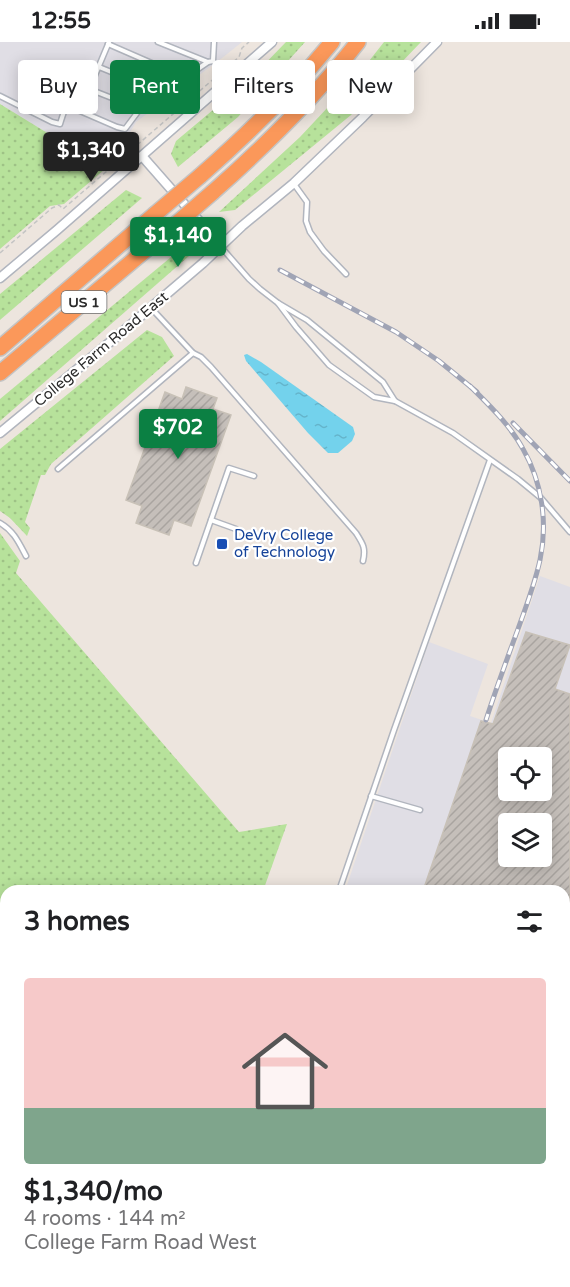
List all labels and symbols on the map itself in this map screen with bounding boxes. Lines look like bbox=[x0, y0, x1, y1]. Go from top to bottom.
pin: $1,340 bbox=[42, 132, 140, 183]
pin: $1,140 bbox=[129, 217, 227, 268]
street label: College Farm Road East bbox=[30, 288, 172, 410]
road number: US 1 bbox=[62, 291, 106, 313]
pin: $702 bbox=[142, 409, 214, 460]
place label: DeVry College of Technology bbox=[234, 526, 335, 561]
marker: DeVry College of Technology bbox=[215, 537, 229, 551]

